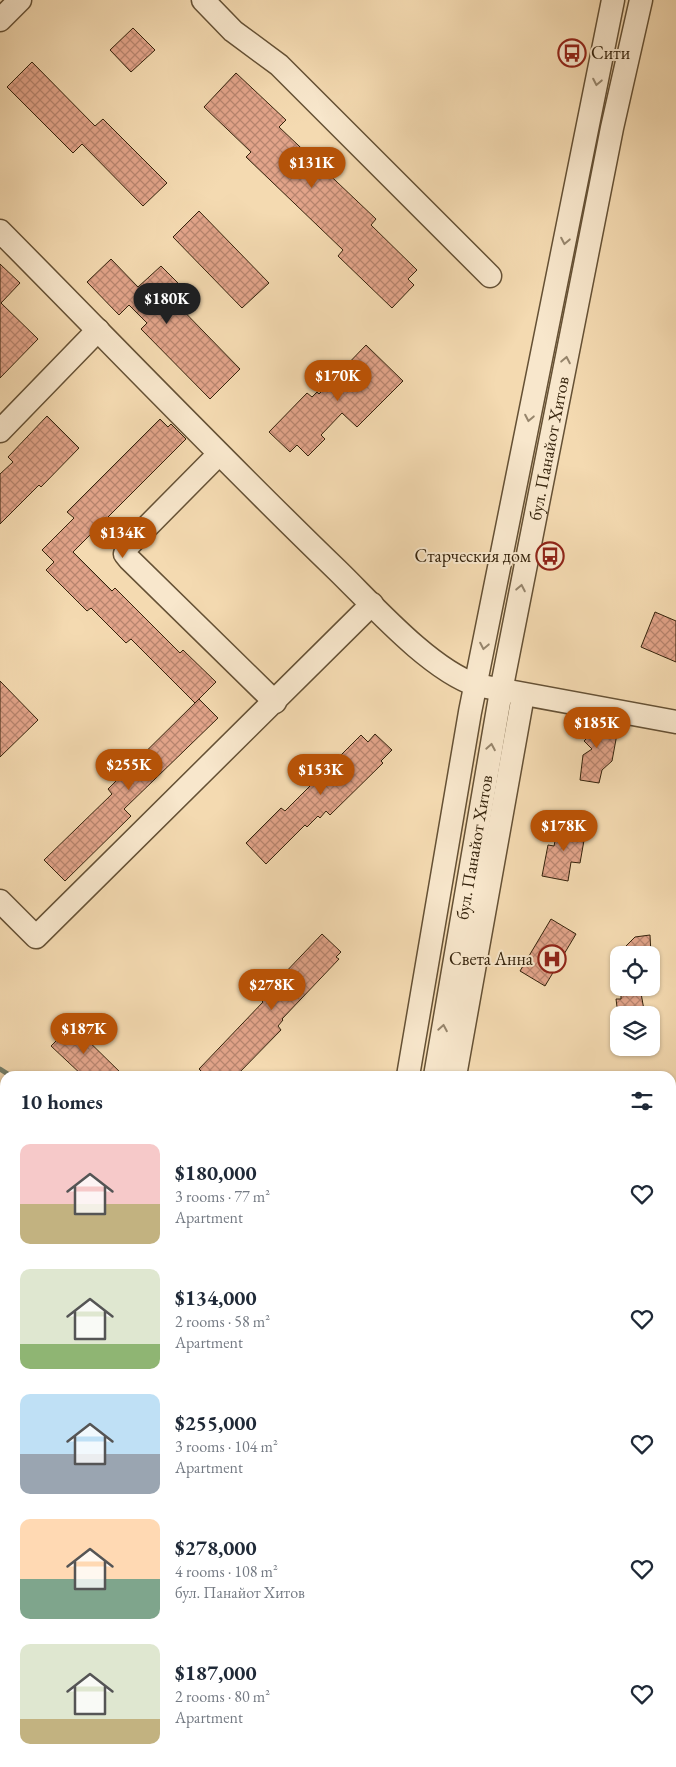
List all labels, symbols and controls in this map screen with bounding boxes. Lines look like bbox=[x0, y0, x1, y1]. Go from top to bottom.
bus stop icon: Сити bbox=[557, 38, 587, 68]
place label: Сити bbox=[591, 41, 631, 64]
one-way arrow bbox=[592, 78, 602, 87]
pin: $131K bbox=[277, 146, 347, 189]
text: $131K bbox=[290, 152, 334, 173]
one-way arrow bbox=[560, 237, 570, 246]
pin: $180K bbox=[132, 282, 202, 325]
text: $180K bbox=[145, 288, 189, 309]
one-way arrow bbox=[561, 355, 571, 364]
pin: $170K bbox=[303, 360, 373, 402]
text: $170K bbox=[316, 365, 360, 386]
street label: бул. Панайот Хитов bbox=[523, 374, 574, 522]
one-way arrow bbox=[525, 414, 535, 422]
pin: $134K bbox=[88, 516, 158, 559]
text: $134K bbox=[101, 522, 145, 543]
bus stop icon: Старческия дом bbox=[535, 541, 565, 571]
place label: Старческия дом bbox=[414, 544, 532, 567]
one-way arrow bbox=[515, 583, 526, 592]
one-way arrow bbox=[479, 642, 490, 650]
pin: $185K bbox=[562, 706, 632, 749]
text: $185K bbox=[575, 712, 619, 733]
one-way arrow bbox=[485, 743, 495, 752]
pin: $255K bbox=[94, 748, 164, 791]
text: $255K bbox=[107, 754, 151, 775]
pin: $153K bbox=[286, 754, 356, 796]
text: $153K bbox=[299, 759, 343, 780]
street label: бул. Панайот Хитов bbox=[450, 773, 497, 921]
pin: $178K bbox=[529, 810, 599, 852]
text: $178K bbox=[542, 815, 586, 836]
hospital icon: Света Анна bbox=[537, 944, 567, 974]
map controls bbox=[610, 946, 660, 1056]
button: locate bbox=[610, 946, 660, 996]
place label: Света Анна bbox=[449, 947, 534, 970]
pin: $278K bbox=[237, 968, 307, 1011]
text: $278K bbox=[250, 974, 294, 995]
button: layers bbox=[610, 1006, 660, 1056]
pin: $187K bbox=[49, 1012, 119, 1055]
text: $187K bbox=[62, 1018, 106, 1039]
one-way arrow bbox=[438, 1024, 448, 1033]
icon: filters bbox=[628, 1087, 656, 1115]
text: 10 homes bbox=[20, 1088, 103, 1115]
text: $180,000 bbox=[175, 1159, 257, 1186]
icon: home bbox=[60, 1164, 120, 1224]
icon: heart bbox=[628, 1180, 656, 1208]
text: 3 rooms · 77 m² bbox=[175, 1186, 270, 1207]
text: Apartment bbox=[175, 1207, 243, 1228]
text: $134,000 bbox=[175, 1284, 257, 1311]
icon: home bbox=[60, 1289, 120, 1349]
icon: heart bbox=[628, 1305, 656, 1333]
text: 2 rooms · 58 m² bbox=[175, 1311, 270, 1332]
text: Apartment bbox=[175, 1332, 243, 1353]
text: $255,000 bbox=[175, 1409, 257, 1436]
icon: home bbox=[60, 1414, 120, 1474]
icon: heart bbox=[628, 1430, 656, 1458]
text: 3 rooms · 104 m² bbox=[175, 1436, 278, 1457]
text: Apartment bbox=[175, 1457, 243, 1478]
text: $278,000 bbox=[175, 1534, 257, 1561]
icon: home bbox=[60, 1539, 120, 1599]
icon: heart bbox=[628, 1555, 656, 1583]
text: 4 rooms · 108 m² bbox=[175, 1561, 278, 1582]
text: бул. Панайот Хитов bbox=[175, 1582, 305, 1603]
text: $187,000 bbox=[175, 1659, 257, 1686]
icon: home bbox=[60, 1664, 120, 1724]
icon: heart bbox=[628, 1680, 656, 1708]
text: 2 rooms · 80 m² bbox=[175, 1686, 270, 1707]
text: Apartment bbox=[175, 1707, 243, 1728]

